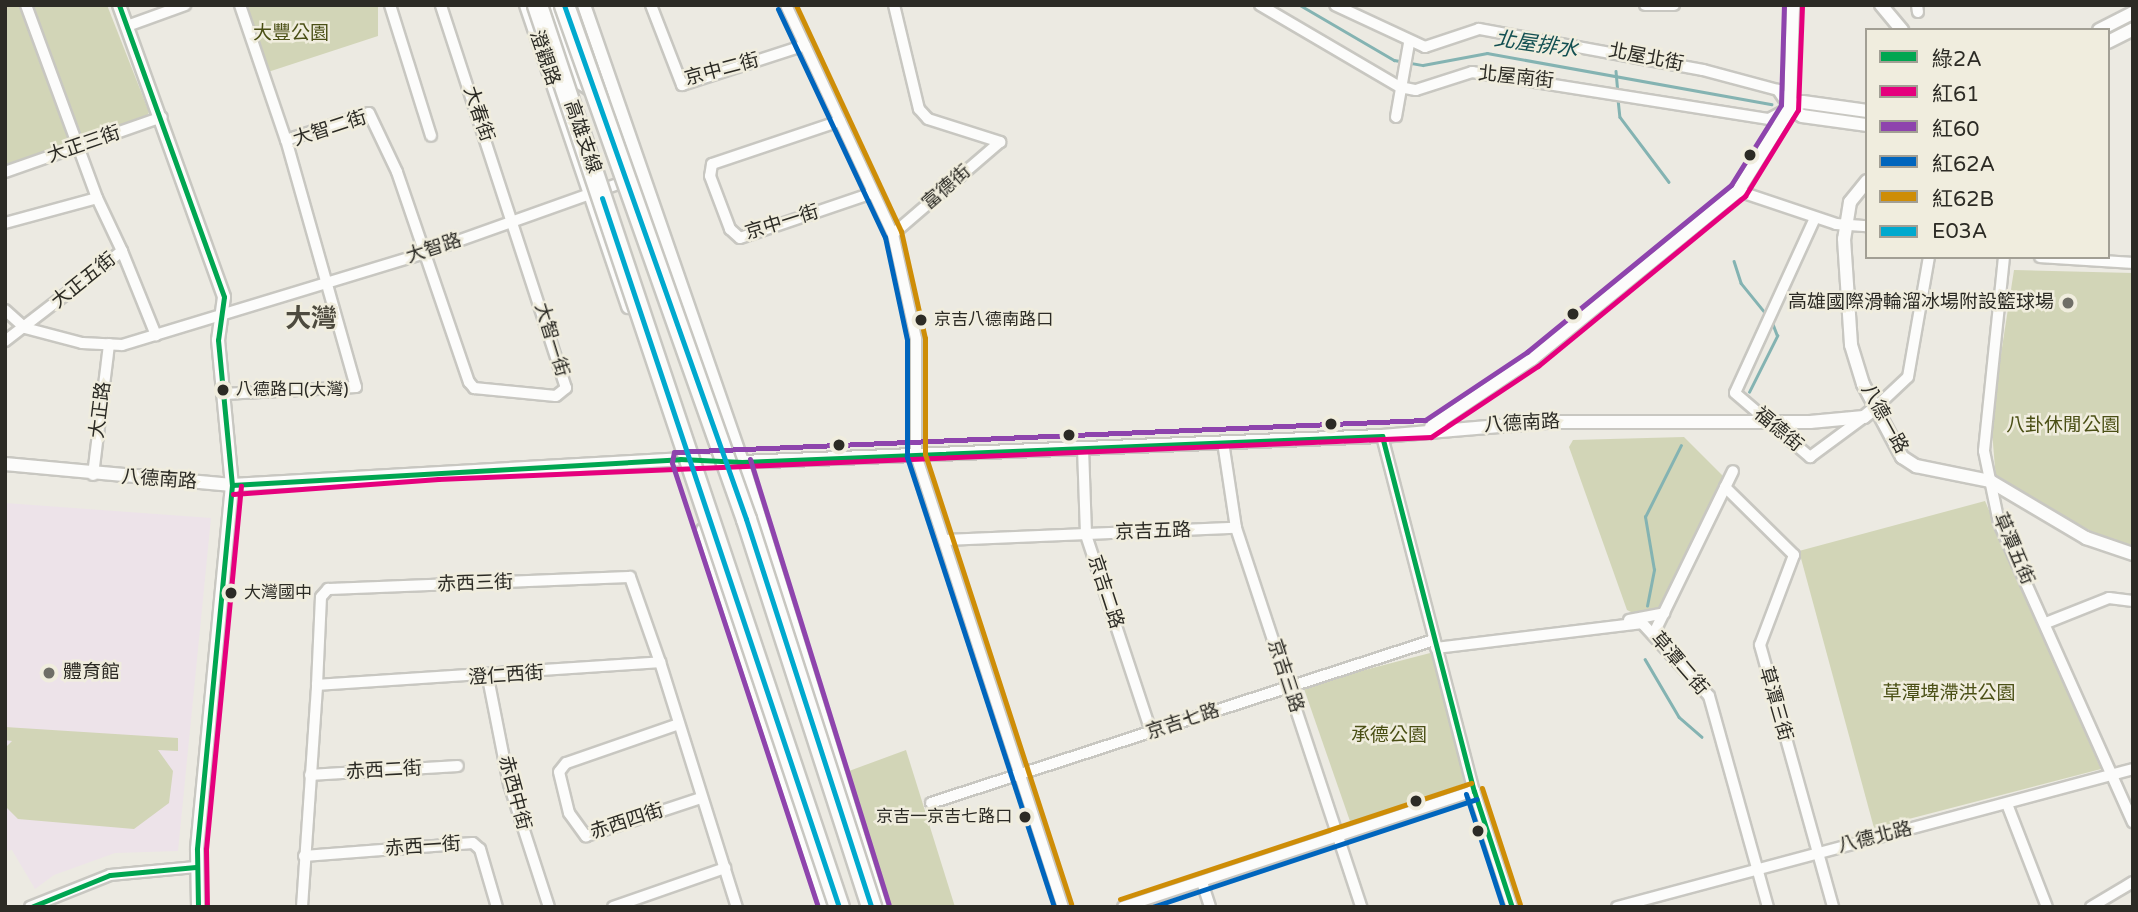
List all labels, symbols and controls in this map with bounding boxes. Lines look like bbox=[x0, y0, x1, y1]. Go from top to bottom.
park label: 大豐公園 bbox=[253, 23, 329, 45]
street label: 澄觀路 bbox=[524, 27, 564, 89]
water label: 北屋排水 bbox=[1493, 27, 1579, 63]
legend bbox=[1865, 28, 2110, 259]
street label: 北屋北街 bbox=[1607, 40, 1685, 76]
text: 綠2A bbox=[1932, 47, 1982, 72]
street label: 京中二街 bbox=[682, 49, 762, 91]
street label: 北屋南街 bbox=[1477, 63, 1555, 93]
text: 紅61 bbox=[1932, 82, 1979, 107]
street label: 大春街 bbox=[458, 83, 498, 145]
street label: 高雄支線 bbox=[559, 97, 605, 177]
street label: 大智二街 bbox=[290, 106, 370, 152]
text: 紅60 bbox=[1932, 117, 1979, 142]
street label: 大正三街 bbox=[44, 122, 124, 168]
unlabelled marker bbox=[1743, 148, 1757, 162]
text: 紅62A bbox=[1932, 152, 1995, 177]
street label: 富德街 bbox=[918, 161, 976, 215]
text: 紅62B bbox=[1932, 187, 1994, 212]
street label: 京中一街 bbox=[742, 201, 822, 245]
text: E03A bbox=[1932, 219, 1987, 244]
street label: 大智路 bbox=[403, 229, 465, 269]
street label: 大正五街 bbox=[47, 248, 121, 314]
place label: 高雄國際滑輪溜冰場附設籃球場 bbox=[1788, 292, 2054, 314]
marker: 高雄國際滑輪溜冰場附設籃球場 bbox=[2060, 295, 2076, 311]
street label: 大智一街 bbox=[529, 300, 573, 380]
district label: 大灣 bbox=[285, 303, 337, 335]
unlabelled marker bbox=[1566, 307, 1580, 321]
place label: 京吉八德南路口 bbox=[934, 310, 1053, 330]
marker: 京吉八德南路口 bbox=[914, 313, 928, 327]
street label: 大正路 bbox=[86, 380, 116, 440]
place label: 八德路口(大灣) bbox=[236, 380, 349, 400]
street label: 八德一路 bbox=[1856, 380, 1912, 458]
marker: 八德路口(大灣) bbox=[216, 383, 230, 397]
street label: 福德街 bbox=[1749, 403, 1807, 457]
street label: 八德南路 bbox=[1483, 411, 1561, 437]
park label: 八卦休閒公園 bbox=[2006, 415, 2120, 437]
unlabelled marker bbox=[1324, 417, 1338, 431]
unlabelled marker bbox=[1062, 428, 1076, 442]
unlabelled marker bbox=[832, 438, 846, 452]
street label: 八德南路 bbox=[120, 466, 198, 494]
street label: 草潭五街 bbox=[1988, 510, 2038, 588]
street label: 京吉五路 bbox=[1115, 519, 1191, 545]
street label: 京吉二路 bbox=[1082, 552, 1128, 632]
street label: 赤西三街 bbox=[437, 571, 513, 597]
place label: 大灣國中 bbox=[244, 583, 312, 603]
marker: 大灣國中 bbox=[224, 586, 238, 600]
street label: 草潭二街 bbox=[1645, 628, 1713, 700]
street label: 京吉三路 bbox=[1262, 636, 1308, 716]
place label: 體育館 bbox=[63, 662, 120, 684]
street label: 澄仁西街 bbox=[467, 662, 545, 690]
street label: 草潭三街 bbox=[1754, 664, 1796, 744]
marker: 體育館 bbox=[41, 665, 57, 681]
park label: 草潭埤滯洪公園 bbox=[1883, 683, 2015, 705]
street label: 京吉七路 bbox=[1143, 699, 1223, 745]
park label: 承德公園 bbox=[1351, 725, 1427, 747]
street label: 赤西中街 bbox=[493, 753, 535, 833]
street label: 赤西二街 bbox=[345, 758, 423, 784]
unlabelled marker bbox=[1409, 794, 1423, 808]
street label: 赤西四街 bbox=[587, 799, 667, 845]
place label: 京吉一京吉七路口 bbox=[876, 807, 1012, 827]
marker: 京吉一京吉七路口 bbox=[1018, 810, 1032, 824]
street label: 八德北路 bbox=[1835, 818, 1915, 858]
unlabelled marker bbox=[1471, 824, 1485, 838]
street label: 赤西一街 bbox=[384, 833, 462, 861]

